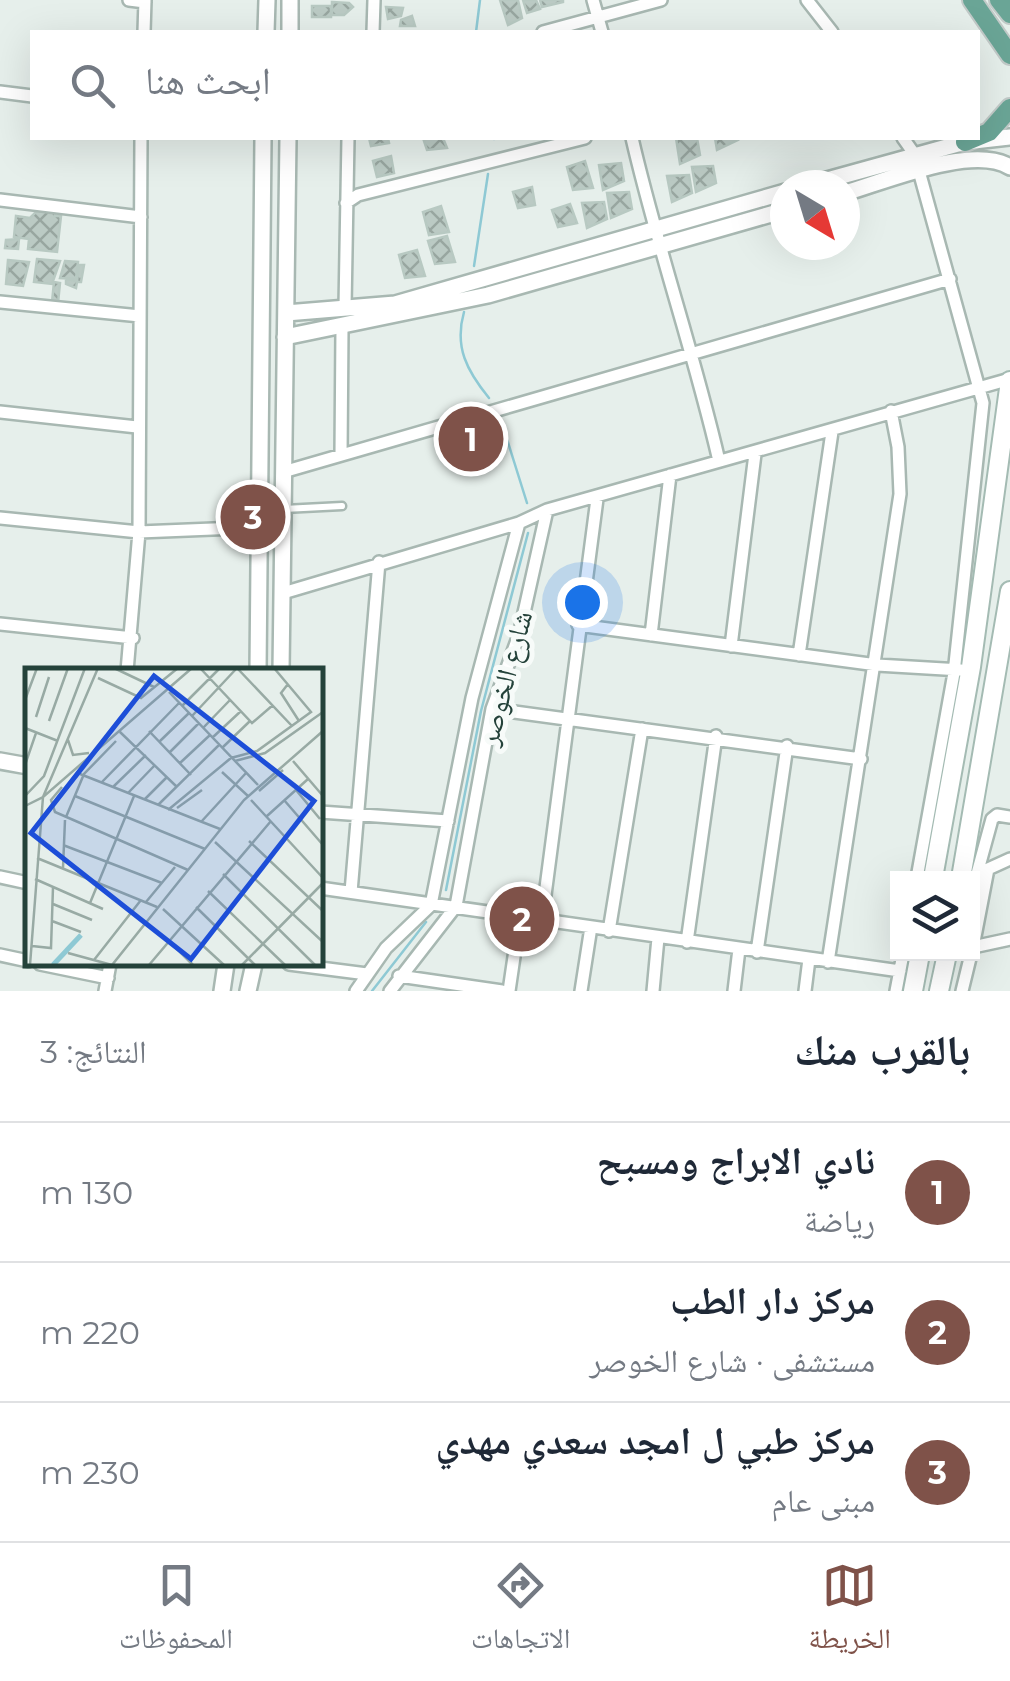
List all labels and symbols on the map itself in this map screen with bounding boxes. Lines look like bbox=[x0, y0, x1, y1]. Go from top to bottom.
north arrow bbox=[770, 170, 860, 260]
pin: 1 bbox=[438, 402, 504, 476]
pin: 3 bbox=[220, 480, 286, 554]
your location bbox=[557, 577, 608, 628]
street label: شارع الخوصر bbox=[470, 607, 540, 750]
inset map bbox=[25, 668, 322, 966]
pin: 2 bbox=[490, 882, 554, 956]

